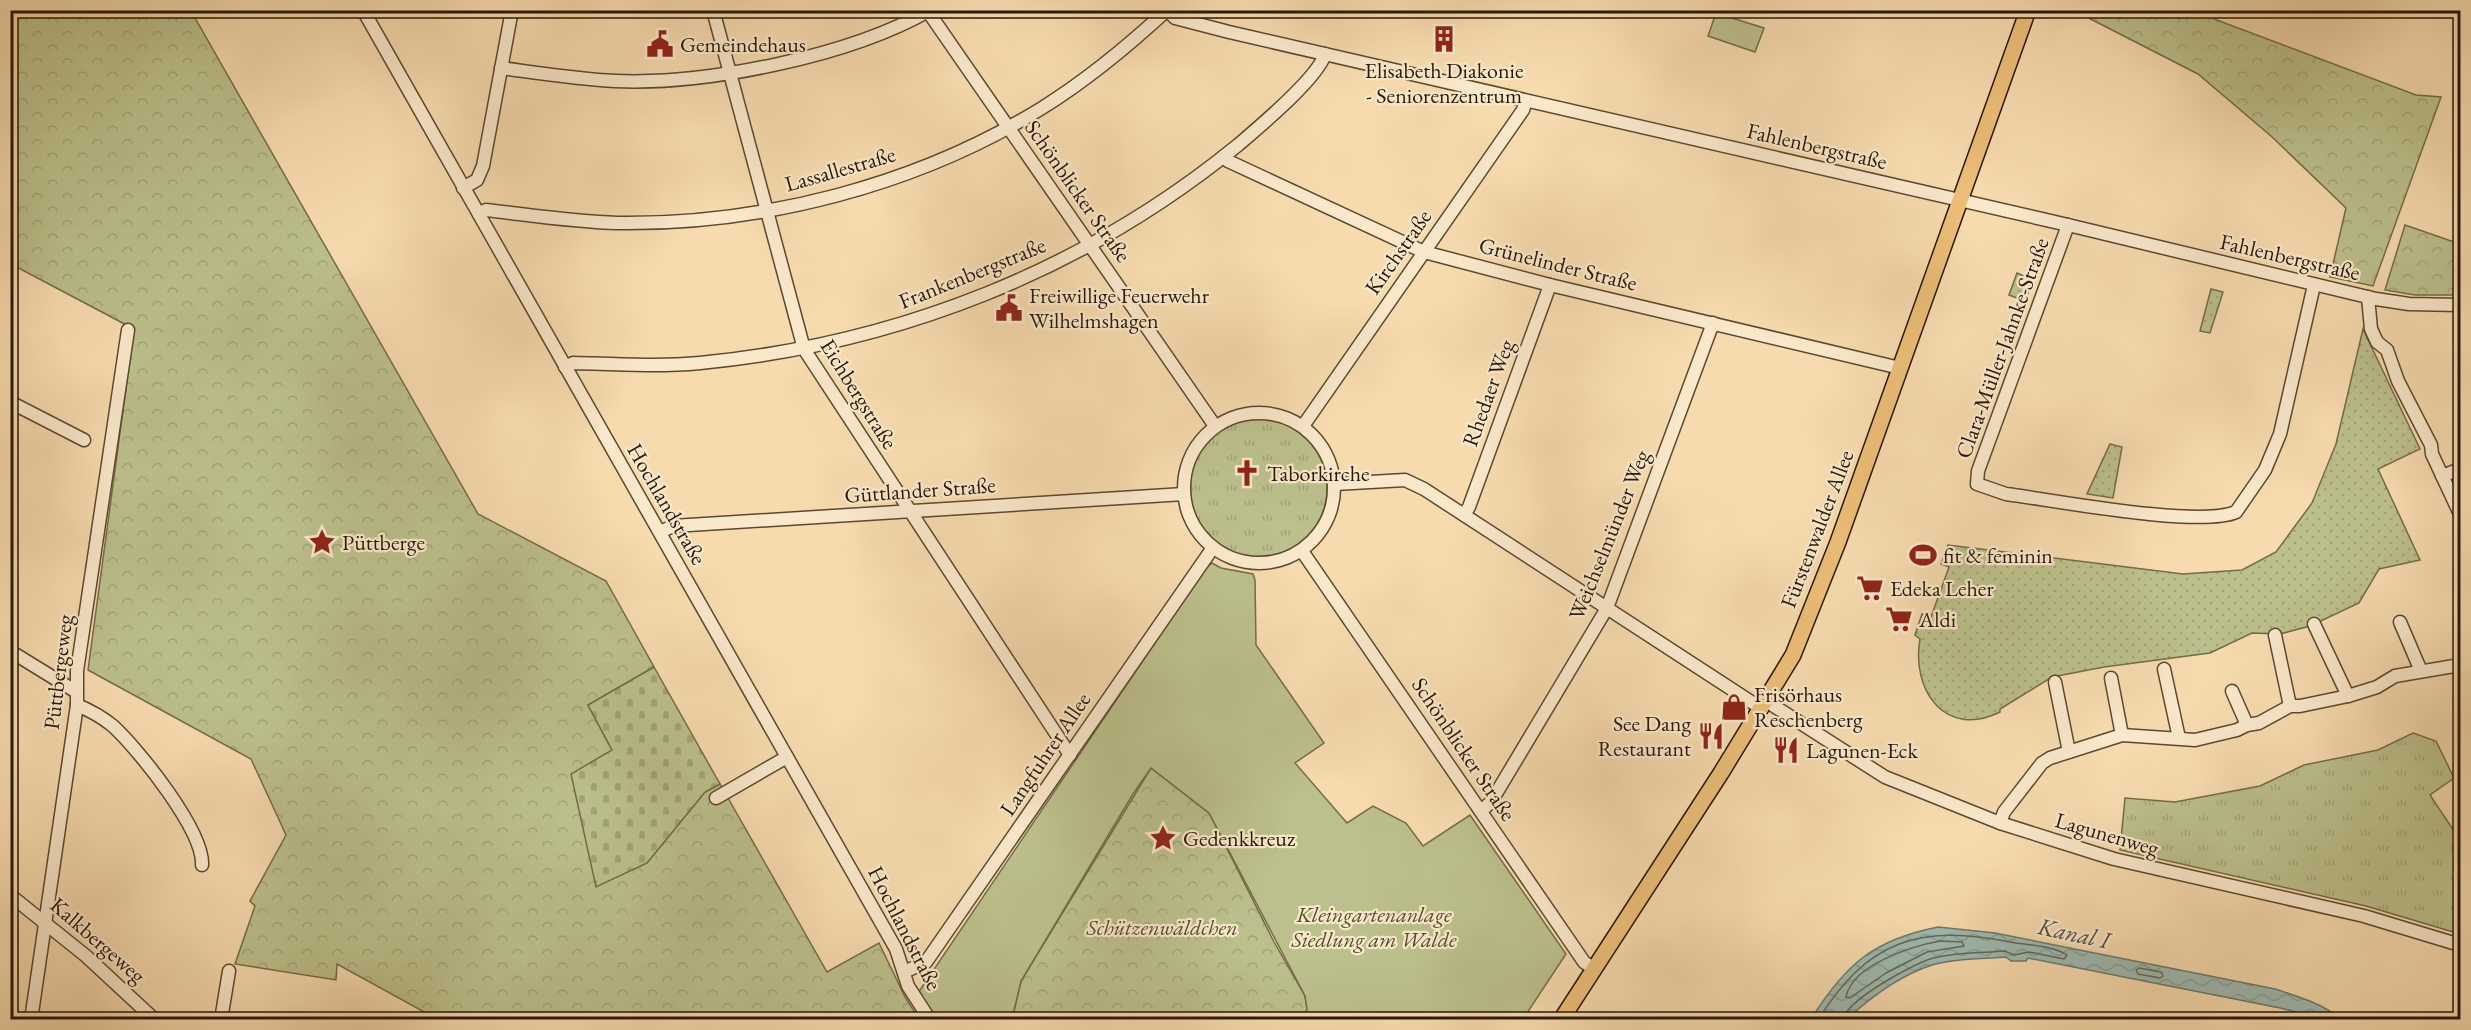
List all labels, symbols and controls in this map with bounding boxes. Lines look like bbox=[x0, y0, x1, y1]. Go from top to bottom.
building icon: Elisabeth Diakonie - Seniorenzentrum bbox=[1429, 24, 1459, 54]
public building icon: Gemeindehaus bbox=[645, 29, 675, 59]
place label: Gemeindehaus bbox=[680, 30, 806, 59]
place label: Elisabeth Diakonie - Seniorenzentrum bbox=[1364, 56, 1524, 110]
street label: Schönblicker Straße bbox=[1018, 114, 1138, 268]
street label: Fahlenbergstraße bbox=[1744, 116, 1890, 176]
street label: Lassallestraße bbox=[781, 139, 899, 199]
street label: Kirchstraße bbox=[1358, 203, 1438, 300]
street label: Fahlenbergstraße bbox=[2217, 227, 2363, 287]
street label: Frankenbergstraße bbox=[894, 230, 1050, 316]
street label: Grünelinder Straße bbox=[1476, 230, 1640, 298]
street label: Clara-Müller-Jahnke-Straße bbox=[1949, 233, 2056, 462]
place label: Freiwillige Feuerwehr Wilhelmshagen bbox=[1029, 281, 1210, 335]
public building icon: Freiwillige Feuerwehr Wilhelmshagen bbox=[994, 293, 1024, 323]
street label: Eichbergstraße bbox=[814, 333, 905, 455]
street label: Rhedaer Weg bbox=[1455, 335, 1521, 450]
street label: Hochlandstraße bbox=[621, 438, 714, 570]
street label: Weichselmünder Weg bbox=[1562, 445, 1657, 624]
street label: Fürstenwalder Allee bbox=[1774, 446, 1861, 612]
church icon: Taborkirche bbox=[1232, 458, 1262, 488]
place label: Taborkirche bbox=[1267, 459, 1370, 488]
street label: Güttlander Straße bbox=[843, 470, 997, 510]
place icon: Püttberge bbox=[307, 527, 337, 557]
place label: Püttberge bbox=[342, 528, 425, 557]
sports icon: fit & feminin bbox=[1908, 540, 1938, 570]
place label: fit & feminin bbox=[1943, 541, 2053, 570]
supermarket icon: Edeka Leher bbox=[1855, 573, 1885, 603]
place label: Edeka Leher bbox=[1890, 574, 1994, 603]
supermarket icon: Aldi bbox=[1884, 604, 1914, 634]
place label: Aldi bbox=[1918, 605, 1956, 634]
street label: Püttbergeweg bbox=[37, 612, 79, 731]
street label: Schönblicker Straße bbox=[1405, 672, 1523, 827]
place label: Frisörhaus Reschenberg bbox=[1754, 680, 1863, 734]
street label: Langfuhrer Allee bbox=[993, 686, 1097, 821]
shop icon: Frisörhaus Reschenberg bbox=[1719, 692, 1749, 722]
place label: See Dang Restaurant bbox=[1598, 709, 1691, 763]
restaurant icon: See Dang Restaurant bbox=[1696, 721, 1726, 751]
restaurant icon: Lagunen-Eck bbox=[1771, 735, 1801, 765]
place label: Lagunen-Eck bbox=[1806, 736, 1918, 765]
street label: Lagunenweg bbox=[2052, 805, 2163, 863]
place icon: Gedenkkreuz bbox=[1148, 823, 1178, 853]
place label: Gedenkkreuz bbox=[1183, 824, 1296, 853]
street label: Hochlandstraße bbox=[861, 861, 949, 995]
street label: Kalkbergeweg bbox=[44, 891, 152, 990]
park label: Kleingartenanlage Siedlung am Walde bbox=[1290, 900, 1457, 954]
water label: Kanal I bbox=[2034, 910, 2115, 956]
park label: Schützenwäldchen bbox=[1085, 913, 1238, 942]

